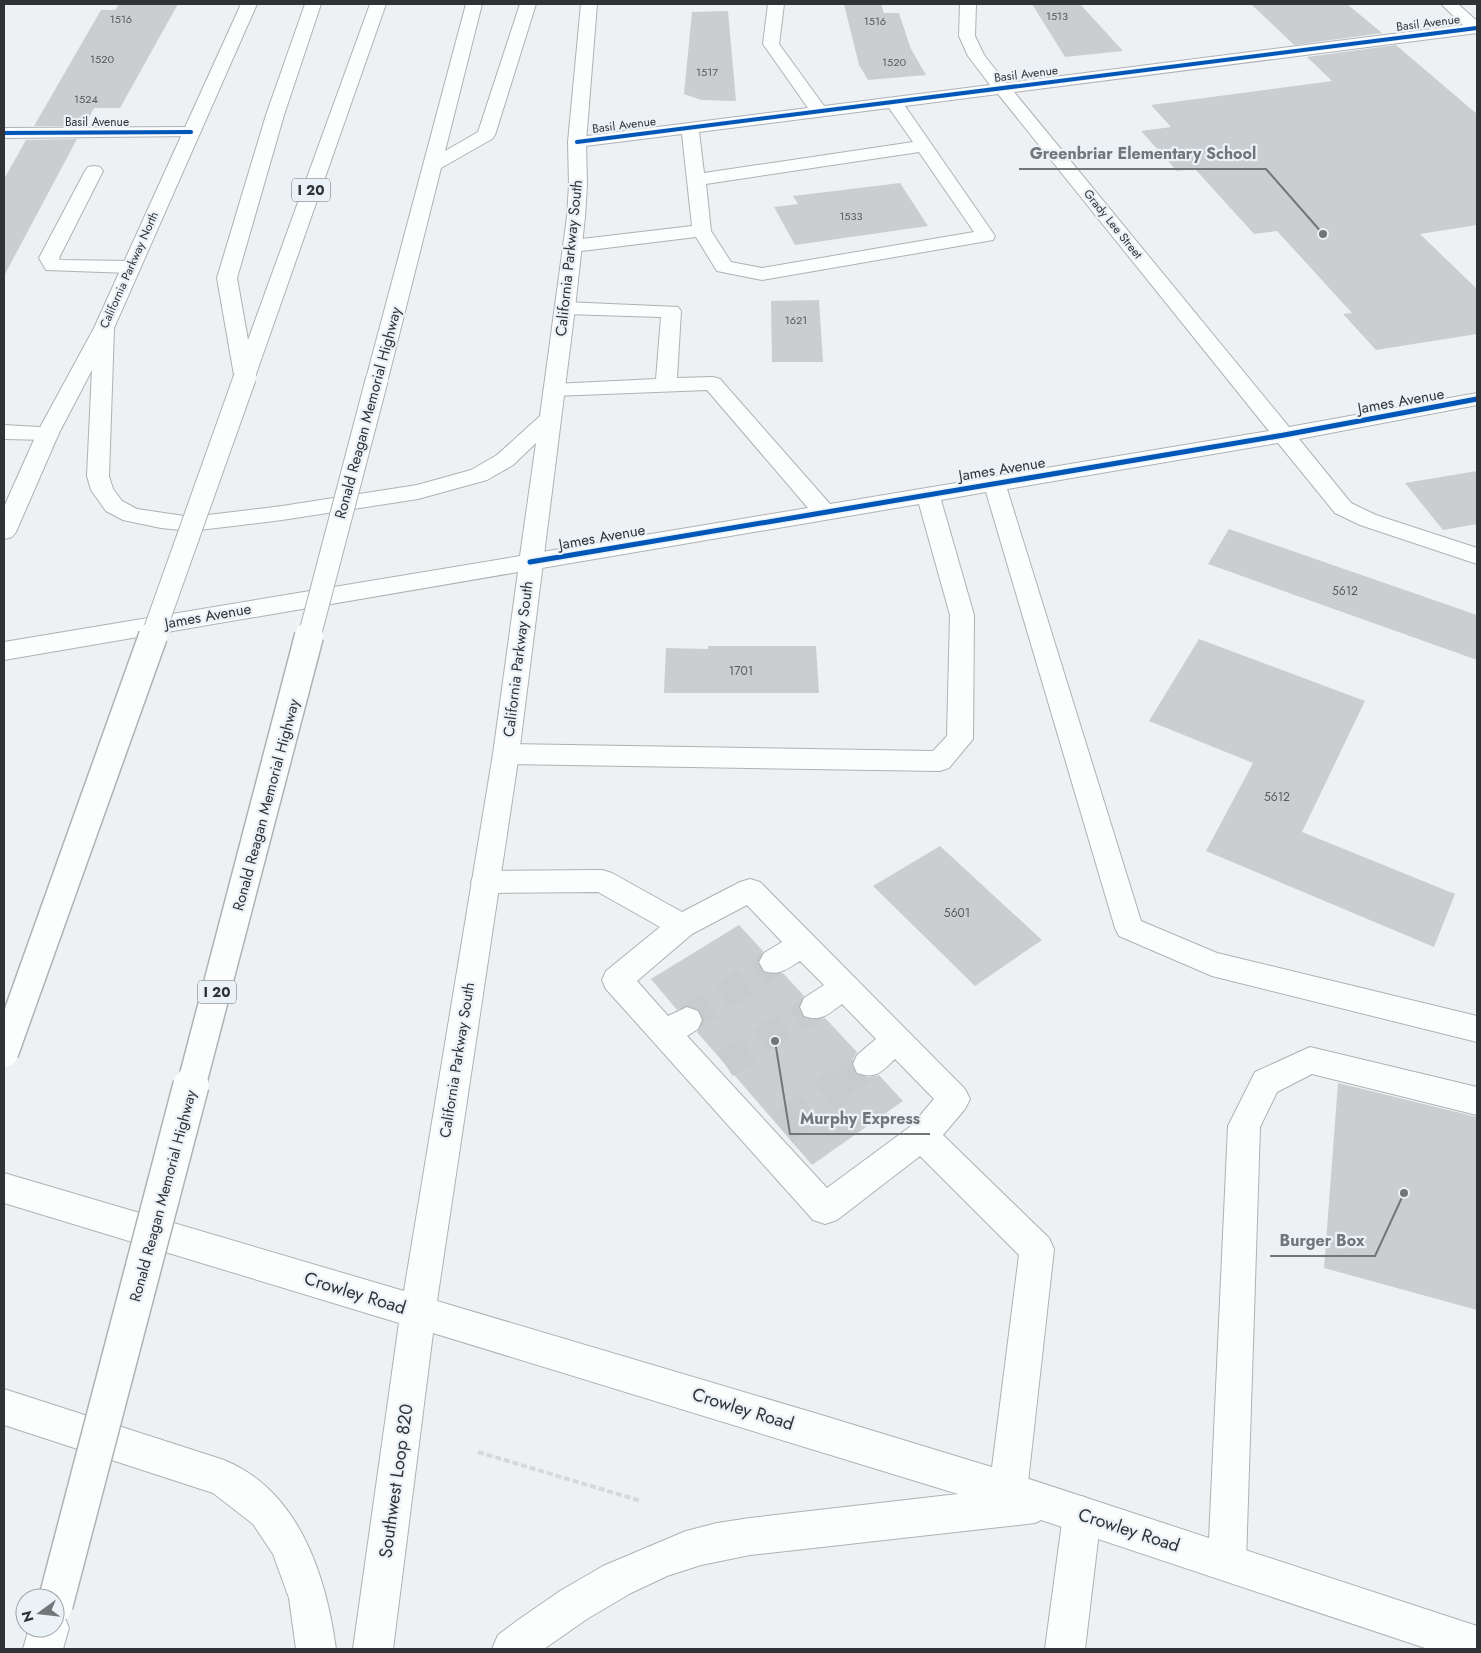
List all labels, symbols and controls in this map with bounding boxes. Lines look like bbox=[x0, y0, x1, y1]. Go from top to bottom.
house number: 1513 bbox=[1046, 8, 1068, 24]
street label: Basil Avenue bbox=[1395, 10, 1461, 36]
house number: 1516 bbox=[110, 11, 132, 27]
house number: 1516 bbox=[864, 13, 886, 29]
house number: 1520 bbox=[90, 51, 114, 67]
house number: 1520 bbox=[882, 54, 906, 70]
street label: Basil Avenue bbox=[993, 61, 1059, 87]
house number: 1517 bbox=[696, 64, 718, 80]
house number: 1524 bbox=[74, 91, 98, 107]
street label: Basil Avenue bbox=[591, 112, 657, 138]
street label: Basil Avenue bbox=[65, 113, 129, 131]
callout: Greenbriar Elementary School bbox=[1019, 138, 1266, 169]
text: Greenbriar Elementary School bbox=[1030, 142, 1256, 165]
road number: I 20 bbox=[292, 178, 330, 202]
street label: California Parkway South bbox=[550, 179, 588, 337]
street label: Grady Lee Street bbox=[1079, 185, 1147, 263]
house number: 1533 bbox=[839, 208, 863, 224]
street label: California Parkway North bbox=[95, 209, 163, 331]
street label: Ronald Reagan Memorial Highway bbox=[329, 304, 407, 521]
house number: 1621 bbox=[785, 312, 807, 328]
street label: James Avenue bbox=[1354, 383, 1446, 420]
street label: James Avenue bbox=[955, 451, 1047, 487]
street label: James Avenue bbox=[555, 519, 647, 556]
street label: California Parkway South bbox=[498, 580, 538, 738]
house number: 5612 bbox=[1332, 582, 1358, 600]
street label: James Avenue bbox=[161, 598, 253, 635]
house number: 1701 bbox=[729, 662, 753, 680]
street label: Ronald Reagan Memorial Highway bbox=[227, 696, 305, 913]
house number: 5612 bbox=[1264, 788, 1290, 806]
house number: 5601 bbox=[944, 904, 970, 922]
road number: I 20 bbox=[198, 980, 236, 1004]
street label: California Parkway South bbox=[434, 981, 480, 1139]
street label: Ronald Reagan Memorial Highway bbox=[124, 1087, 202, 1304]
callout: Murphy Express bbox=[790, 1103, 930, 1134]
text: Murphy Express bbox=[800, 1107, 920, 1130]
callout: Burger Box bbox=[1270, 1225, 1375, 1256]
text: Burger Box bbox=[1280, 1229, 1365, 1252]
street label: Crowley Road bbox=[301, 1265, 409, 1321]
street label: Crowley Road bbox=[689, 1381, 797, 1437]
street label: Southwest Loop 820 bbox=[372, 1402, 420, 1560]
street label: Crowley Road bbox=[1075, 1501, 1183, 1559]
north arrow bbox=[15, 1588, 65, 1638]
text: N bbox=[16, 1608, 39, 1624]

